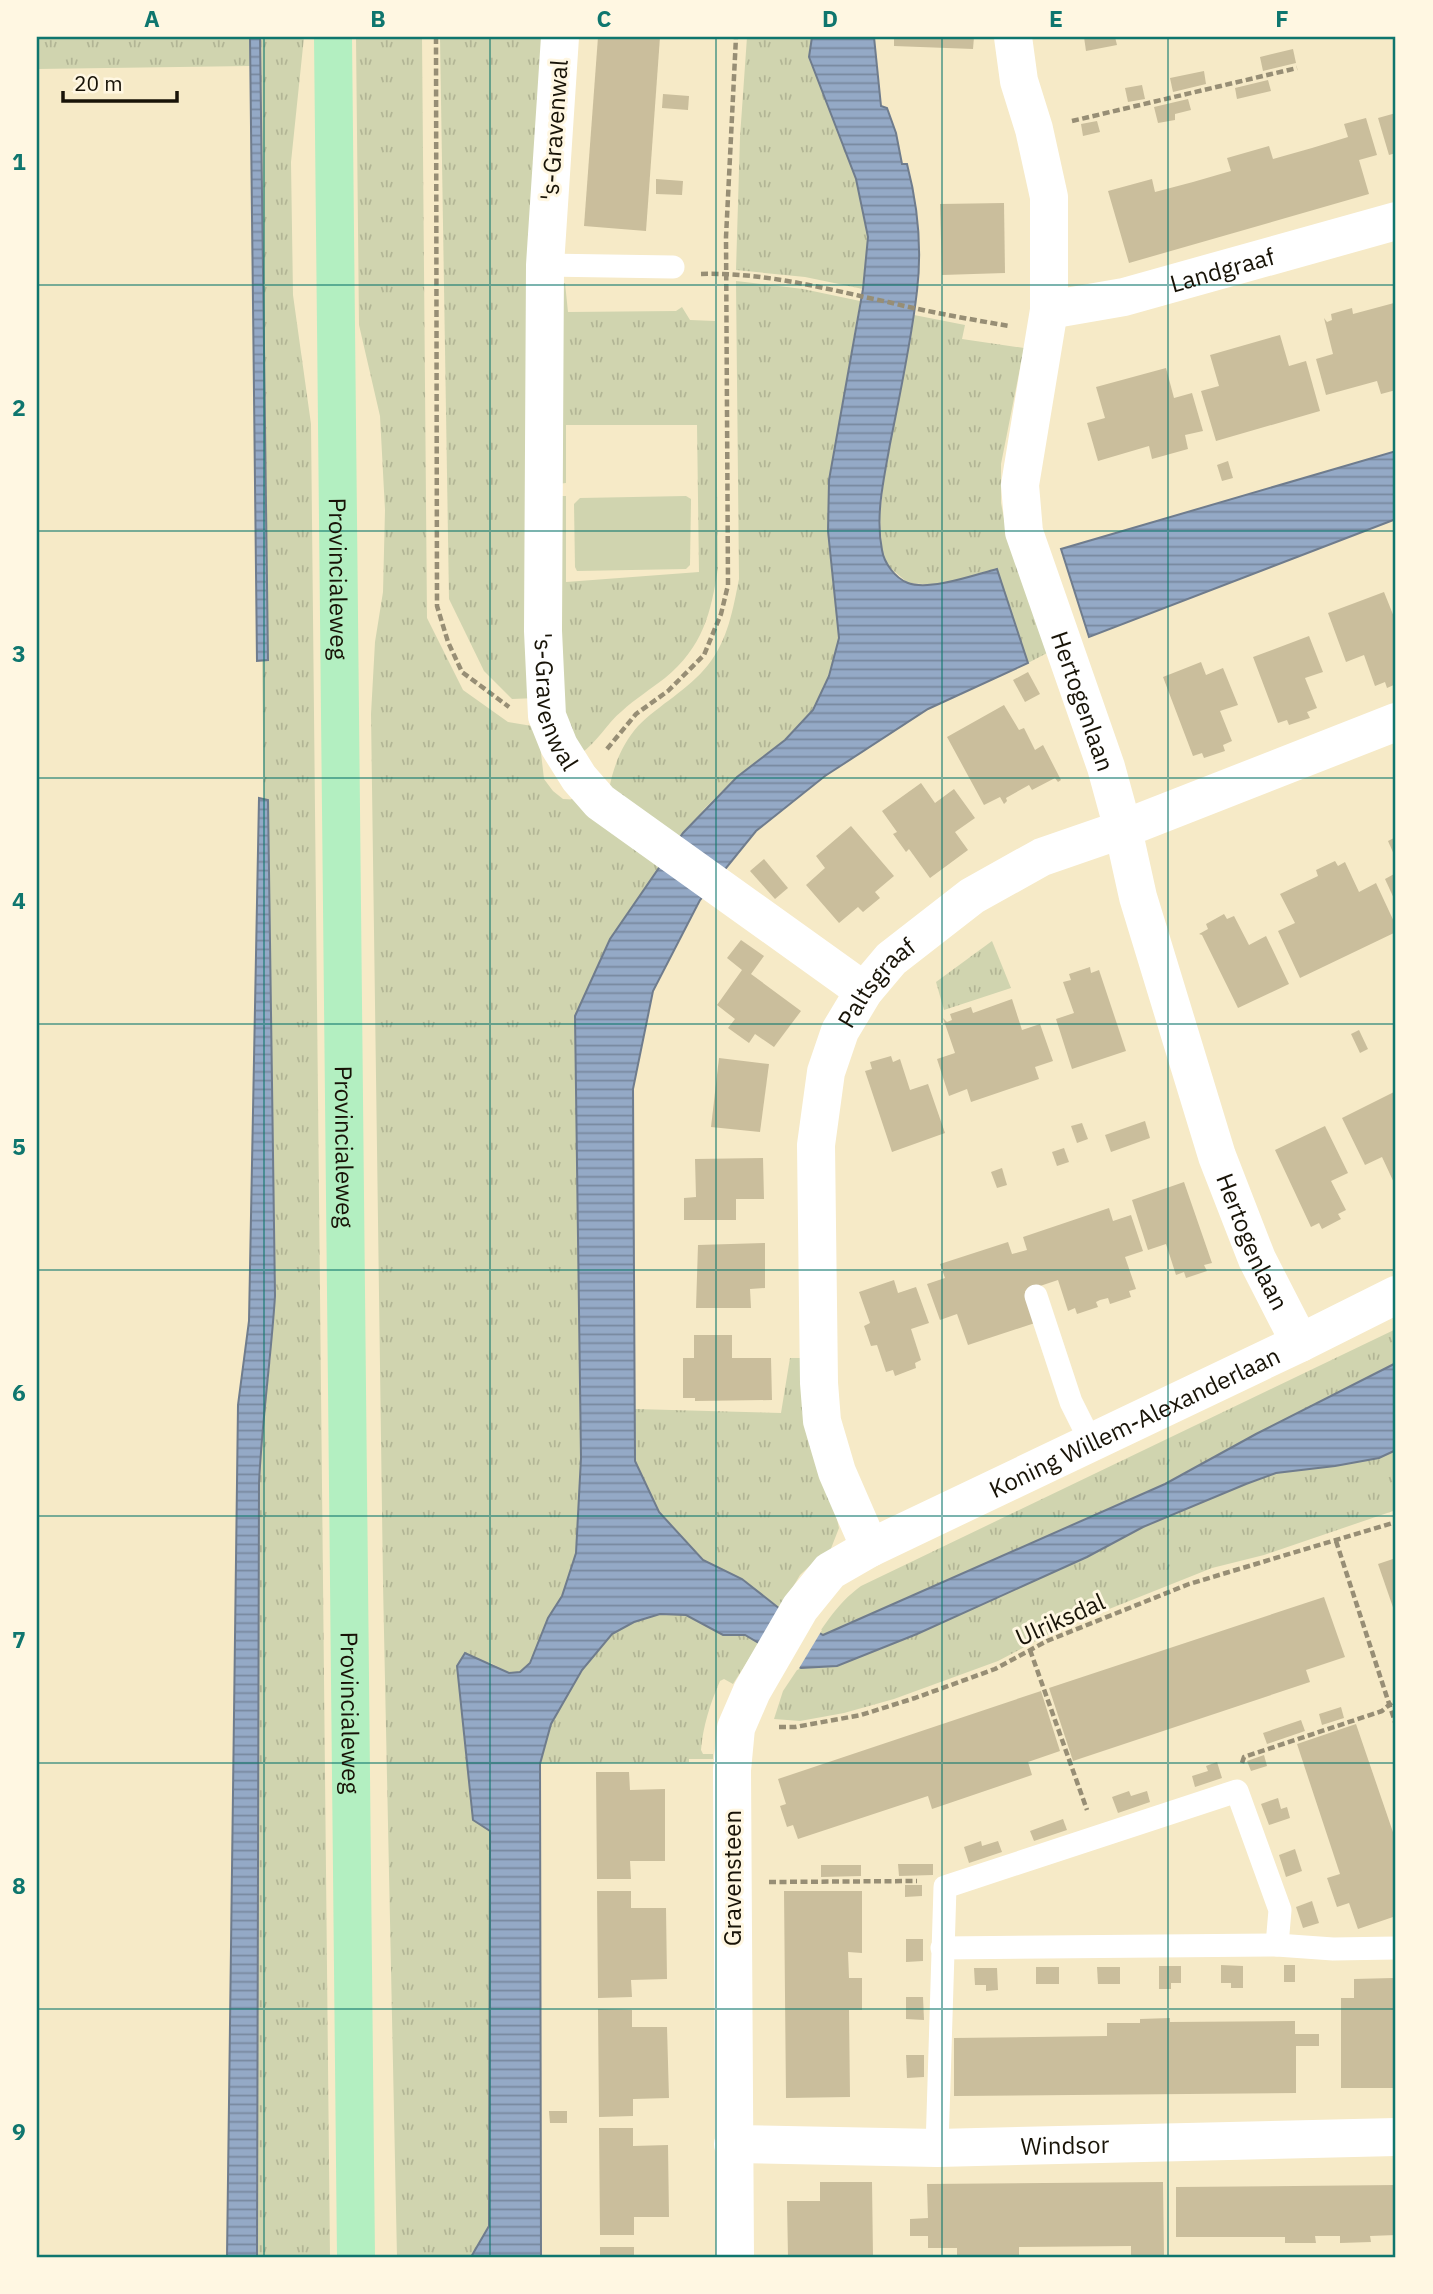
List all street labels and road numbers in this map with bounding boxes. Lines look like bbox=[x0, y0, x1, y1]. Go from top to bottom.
street label: 's-Gravenwal bbox=[533, 59, 575, 201]
street label: Landgraaf bbox=[1166, 240, 1278, 299]
street label: Provincialeweg bbox=[322, 498, 355, 661]
street label: Hertogenlaan bbox=[1044, 627, 1122, 775]
street label: 's-Gravenwal bbox=[527, 632, 586, 776]
street label: Paltsgraaf bbox=[830, 930, 922, 1033]
street label: Provincialeweg bbox=[328, 1066, 361, 1229]
street label: Hertogenlaan bbox=[1209, 1168, 1296, 1315]
street label: Koning Willem-Alexanderlaan bbox=[984, 1339, 1285, 1505]
street label: Ulriksdal bbox=[1010, 1585, 1110, 1653]
street label: Provincialeweg bbox=[334, 1632, 367, 1795]
street label: Gravensteen bbox=[716, 1810, 748, 1946]
street label: Windsor bbox=[1020, 2128, 1110, 2162]

